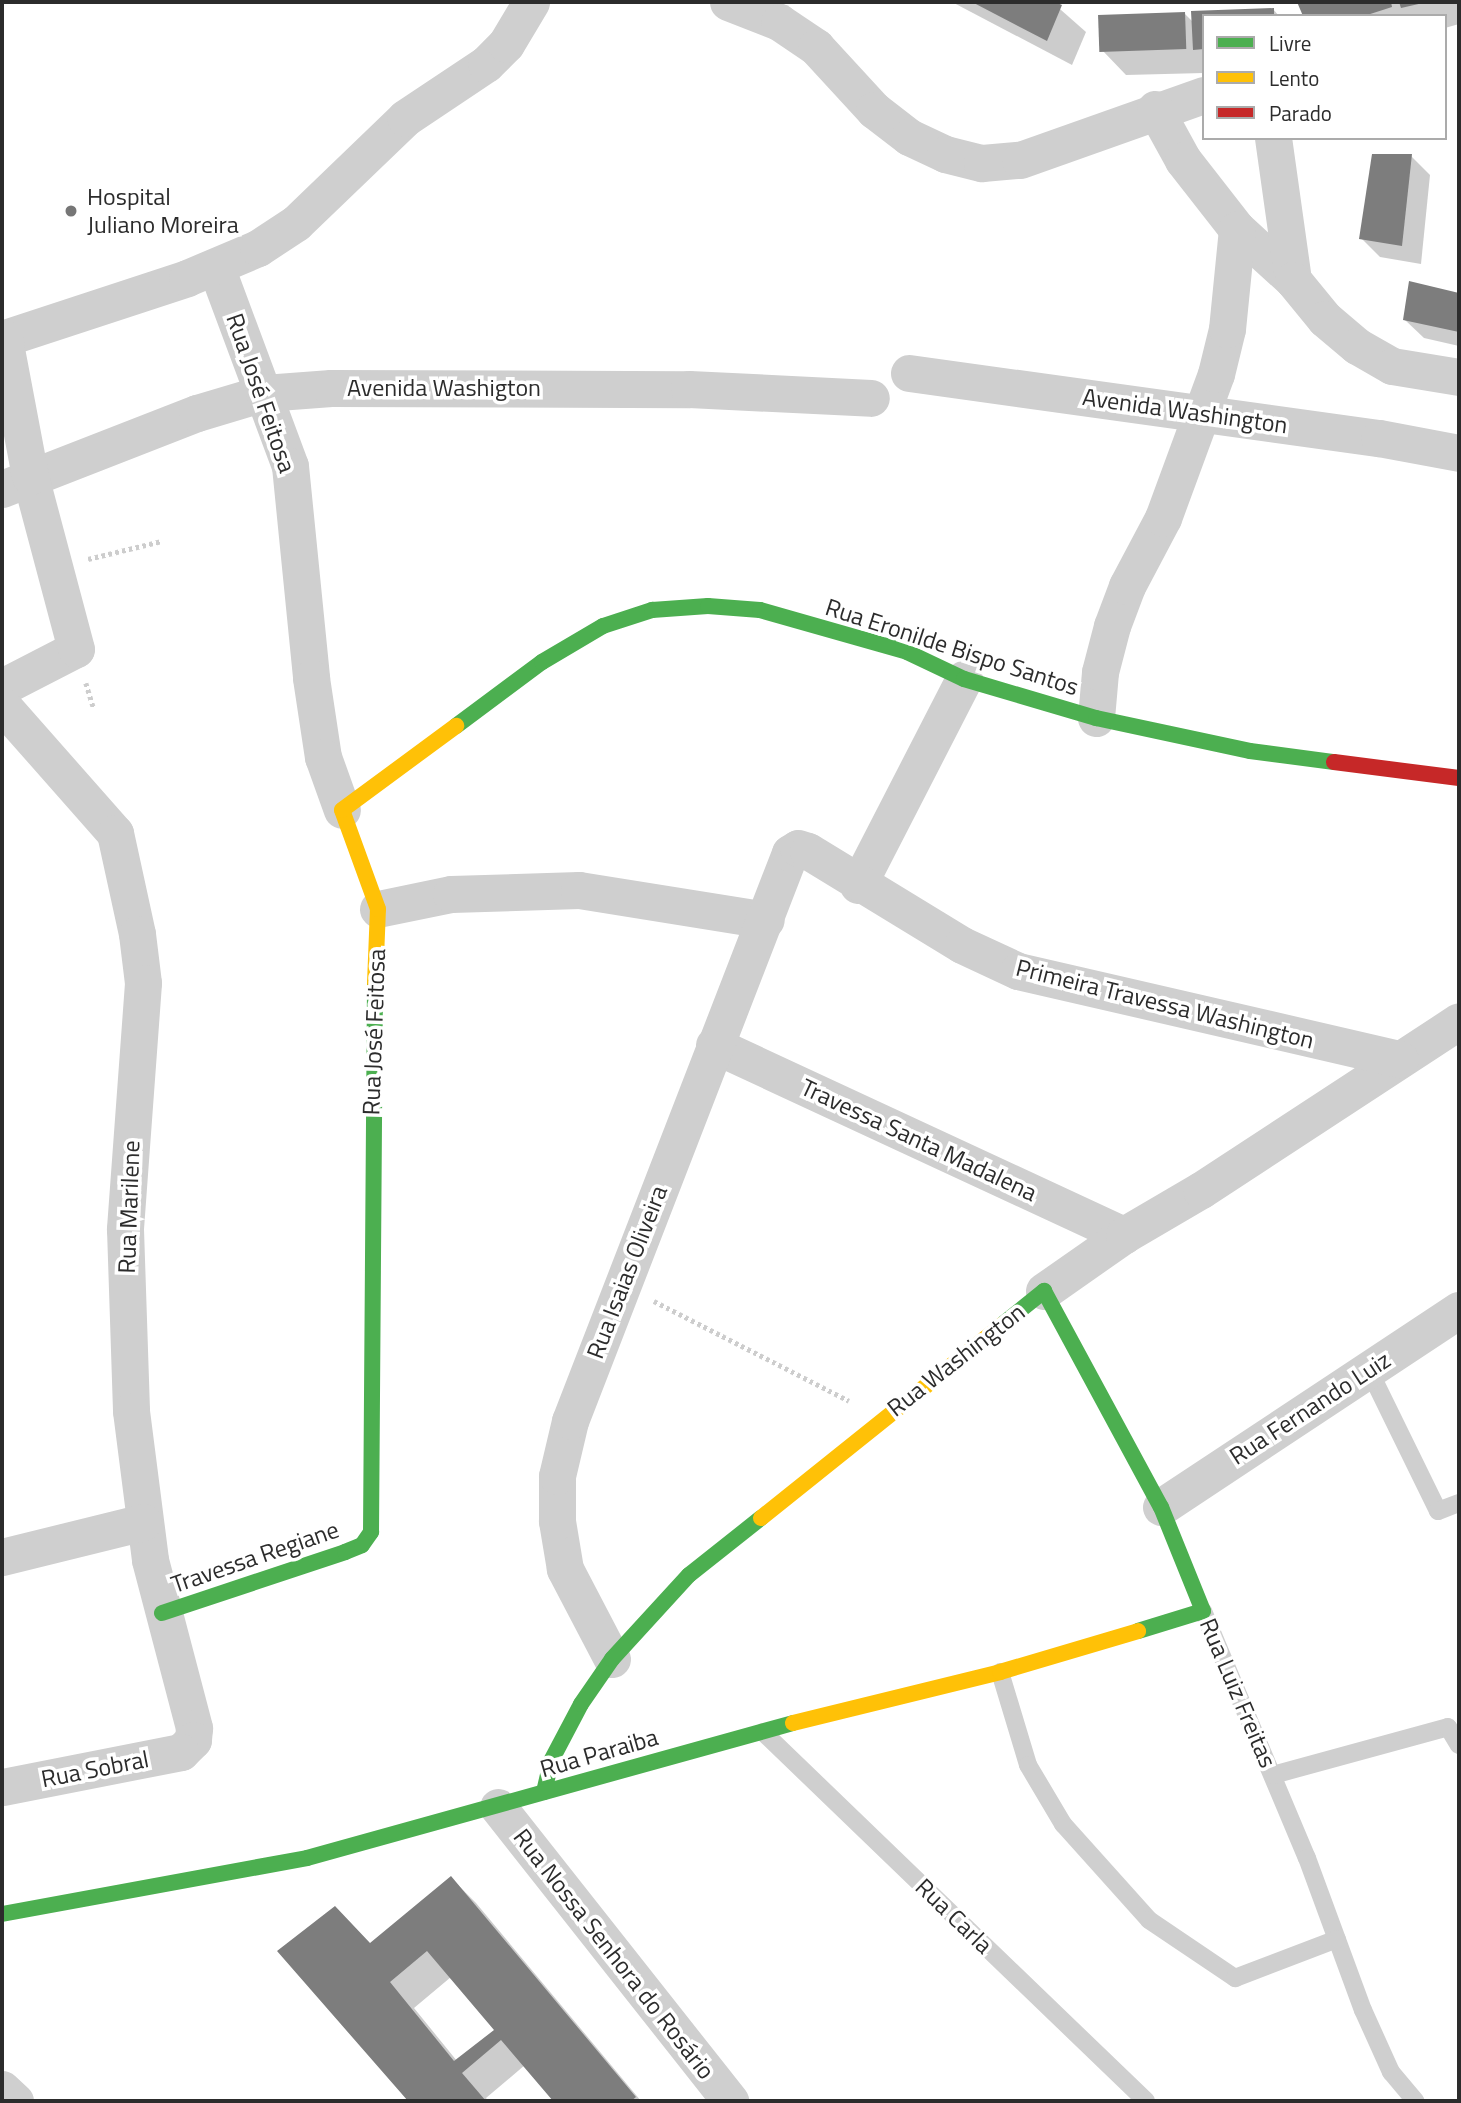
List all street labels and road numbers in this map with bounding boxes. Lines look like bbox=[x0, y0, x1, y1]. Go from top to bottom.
street label: Rua José Feitosa bbox=[220, 310, 302, 476]
street label: Avenida Washigton bbox=[347, 374, 541, 402]
street label: Avenida Washington bbox=[1081, 382, 1289, 440]
street label: Rua Eronilde Bispo Santos bbox=[822, 592, 1082, 702]
street label: Rua José Feitosa bbox=[357, 948, 391, 1116]
street label: Primeira Travessa Washington bbox=[1013, 953, 1317, 1055]
street label: Travessa Santa Madalena bbox=[797, 1073, 1041, 1207]
street label: Rua Marilene bbox=[112, 1140, 146, 1274]
street label: Rua Isaias Oliveira bbox=[581, 1181, 673, 1363]
street label: Rua Washington bbox=[882, 1297, 1030, 1423]
street label: Rua Fernando Luiz bbox=[1224, 1345, 1396, 1471]
street label: Travessa Regiane bbox=[168, 1515, 342, 1599]
street label: Rua Luiz Freitas bbox=[1194, 1614, 1282, 1772]
street label: Rua Paraiba bbox=[537, 1722, 661, 1784]
street label: Rua Sobral bbox=[39, 1744, 151, 1794]
street label: Rua Nossa Senhora do Rosário bbox=[507, 1823, 721, 2085]
street label: Rua Carla bbox=[910, 1872, 998, 1960]

